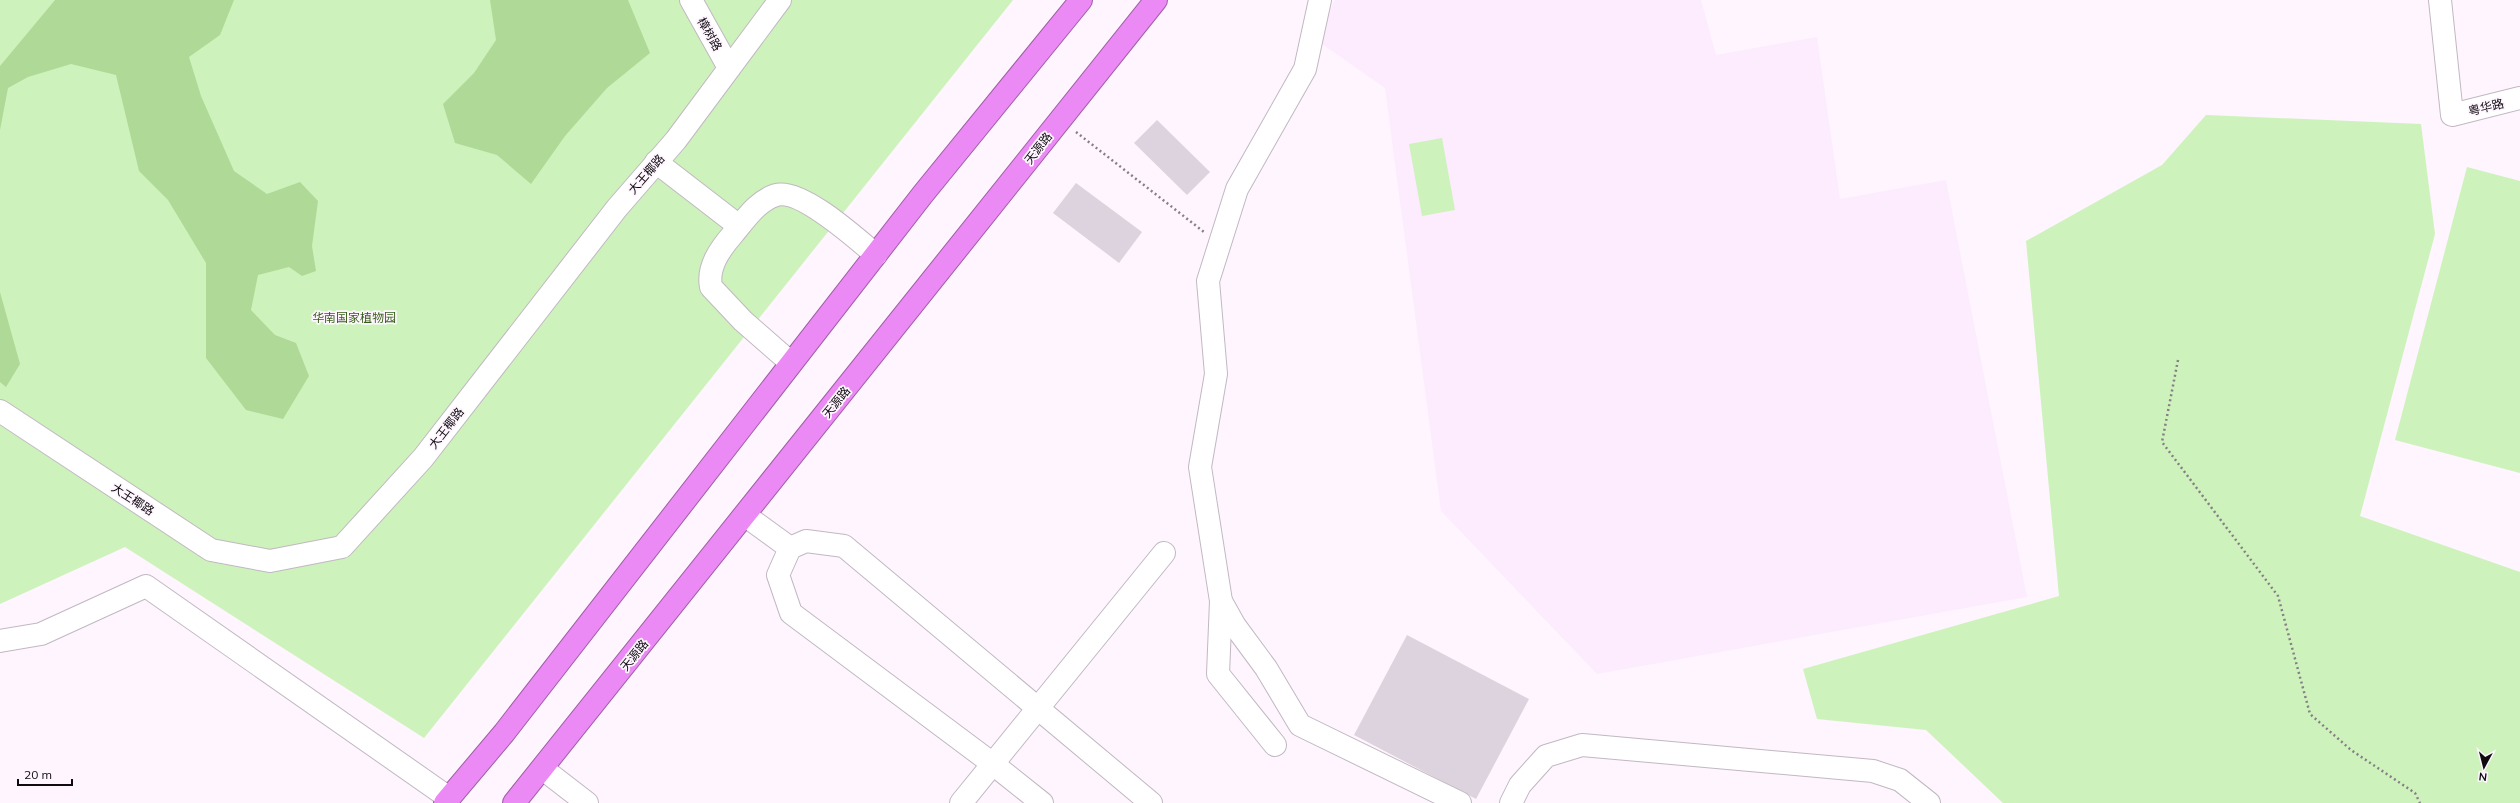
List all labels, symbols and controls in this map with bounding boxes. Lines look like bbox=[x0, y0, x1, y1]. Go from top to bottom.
street label: 樟树路 bbox=[695, 15, 725, 53]
street label: 粤华路 bbox=[2467, 95, 2505, 119]
street label: 天源路 bbox=[1021, 129, 1055, 167]
street label: 大王椰路 bbox=[625, 151, 667, 197]
park label: 华南国家植物园 bbox=[312, 310, 396, 325]
street label: 天源路 bbox=[819, 383, 853, 421]
street label: 大王椰路 bbox=[425, 404, 467, 452]
street label: 大王椰路 bbox=[109, 480, 157, 518]
street label: 天源路 bbox=[617, 636, 651, 674]
north arrow bbox=[2464, 747, 2504, 787]
scale bar bbox=[18, 761, 72, 787]
text: 20 m bbox=[24, 767, 52, 782]
text: N bbox=[2478, 769, 2488, 784]

